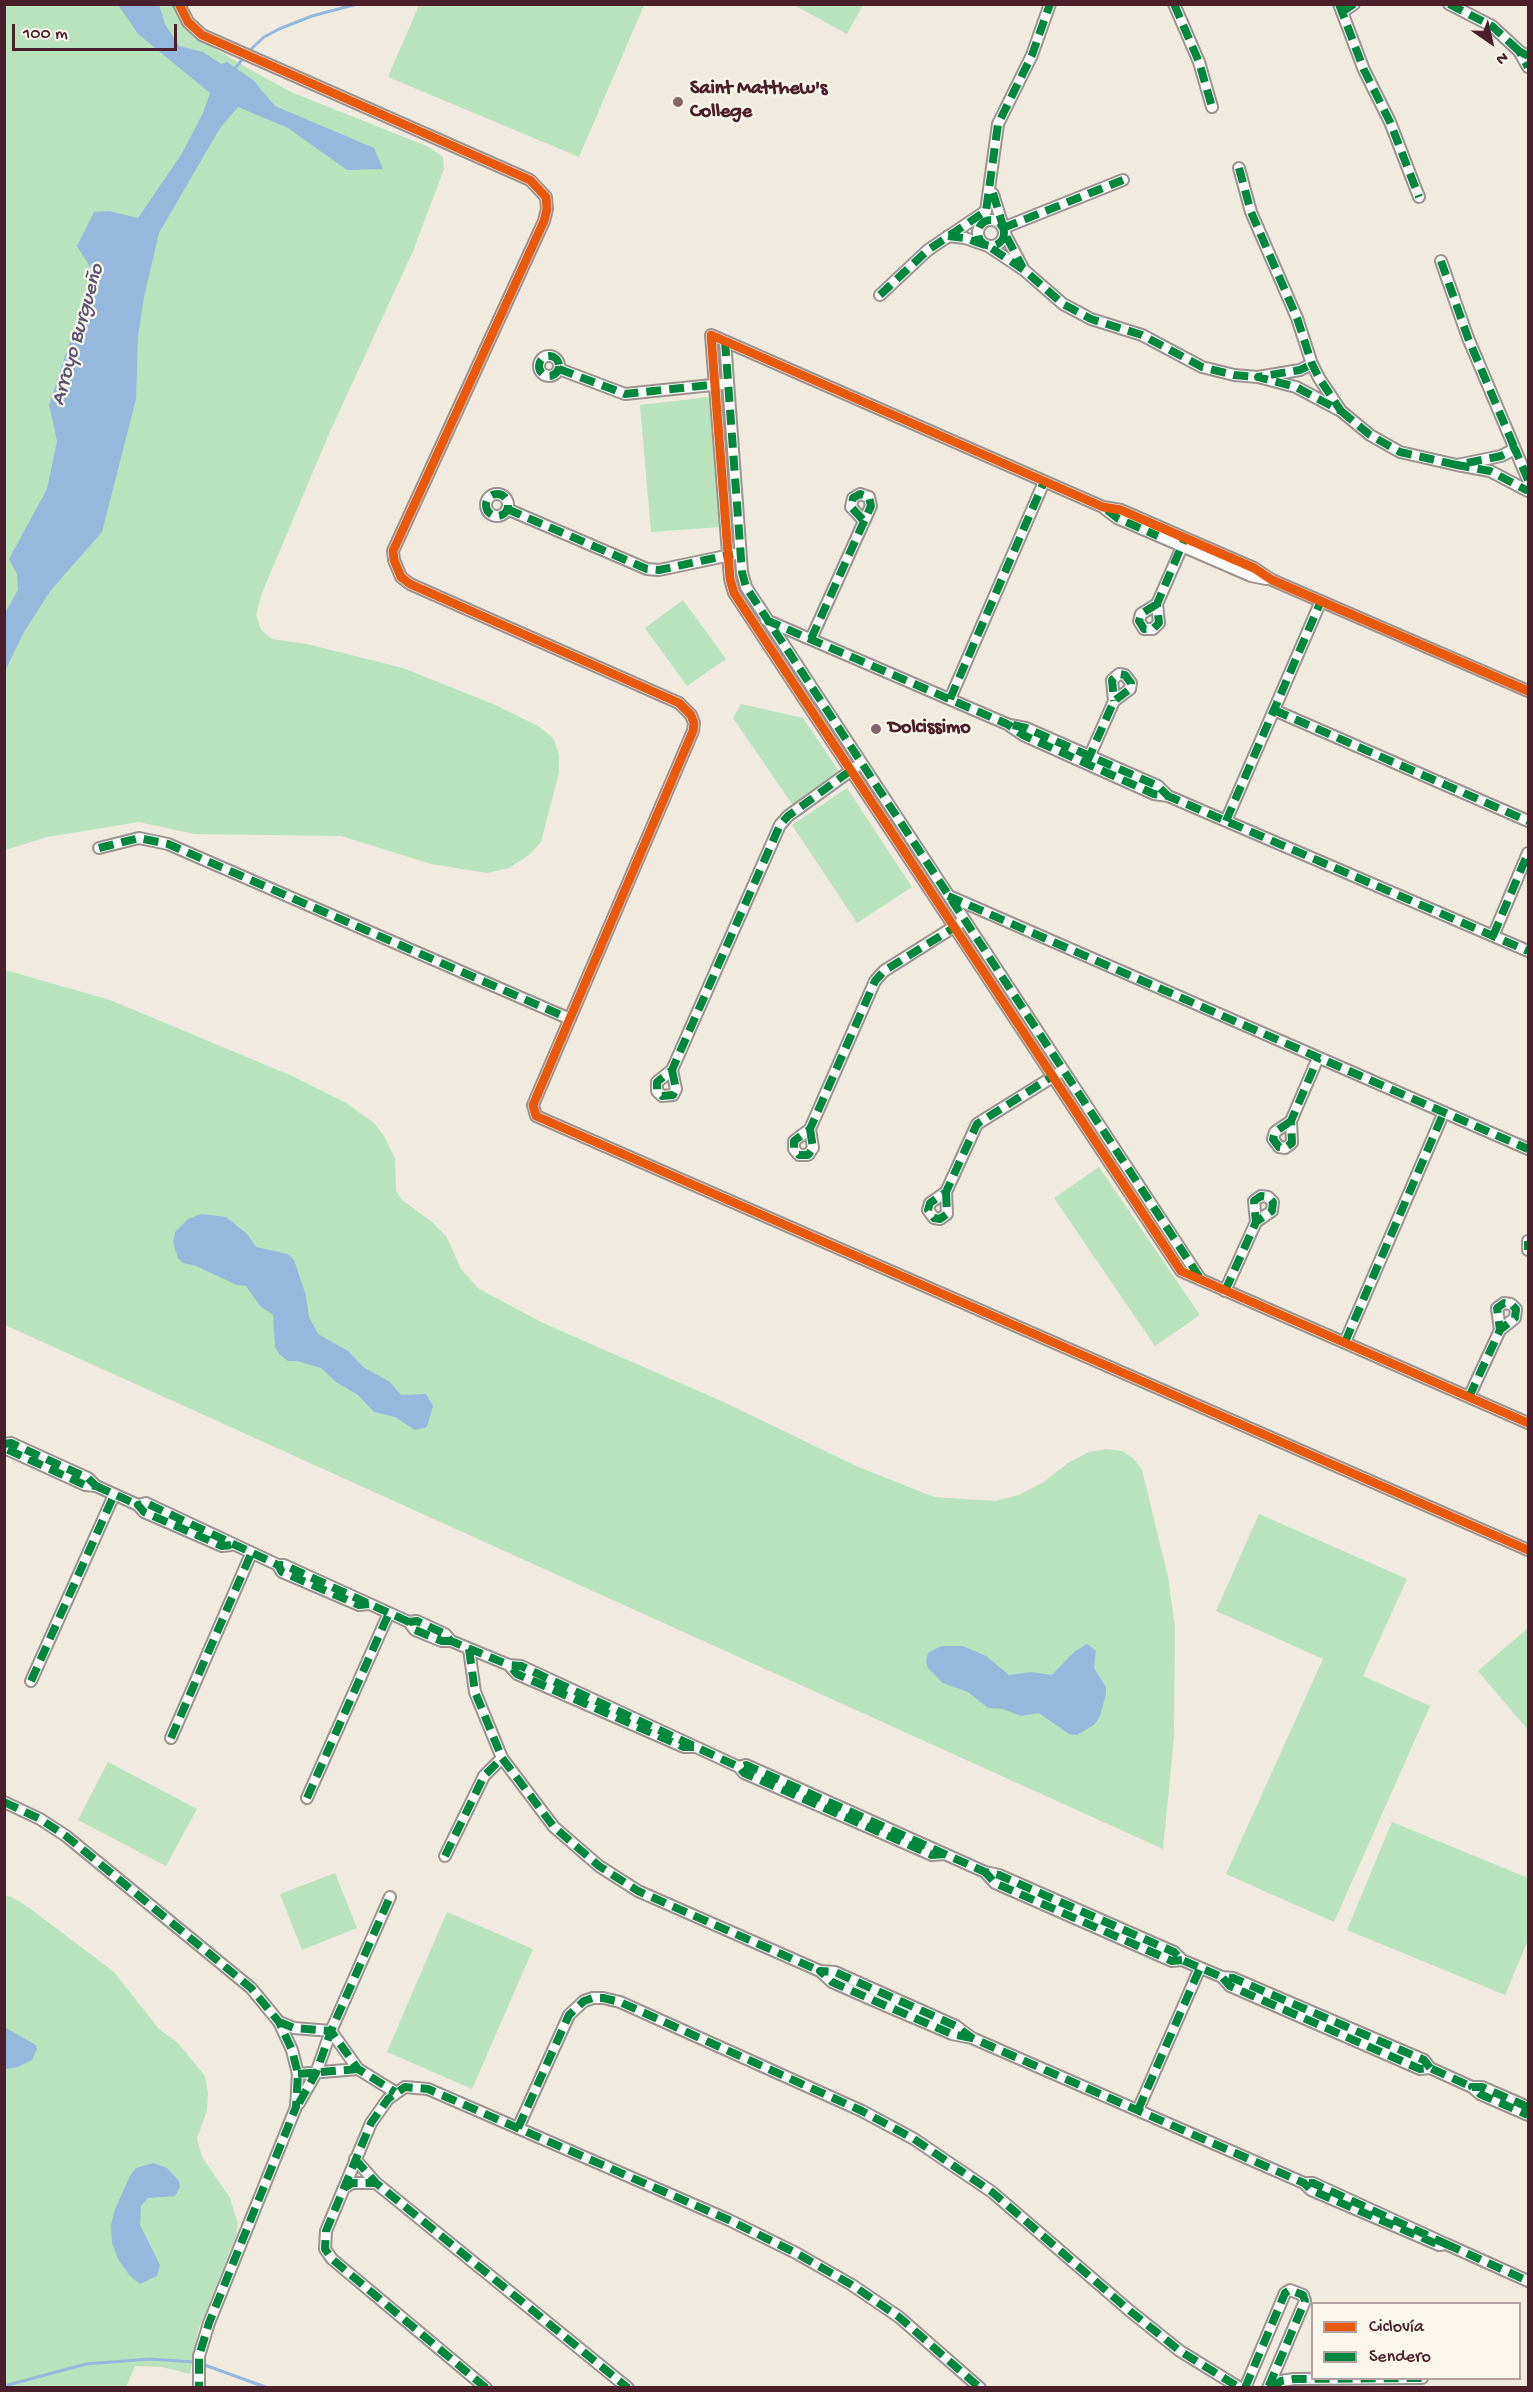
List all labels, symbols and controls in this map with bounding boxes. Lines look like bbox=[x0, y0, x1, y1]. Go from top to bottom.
scale bar bbox=[15, 12, 180, 50]
north arrow bbox=[1461, 12, 1521, 72]
text: 100 m bbox=[23, 24, 68, 45]
text: N bbox=[1492, 47, 1511, 68]
place label: Saint Matthew's College bbox=[690, 78, 827, 125]
marker: Saint Matthew's College bbox=[671, 95, 685, 109]
water label: Arroyo Burgueño bbox=[47, 261, 111, 409]
place label: Dolcissimo bbox=[888, 717, 971, 741]
marker: Dolcissimo bbox=[869, 722, 883, 736]
legend bbox=[1311, 2302, 1521, 2380]
text: Ciclovía bbox=[1369, 2317, 1424, 2338]
text: Sendero bbox=[1369, 2347, 1431, 2368]

